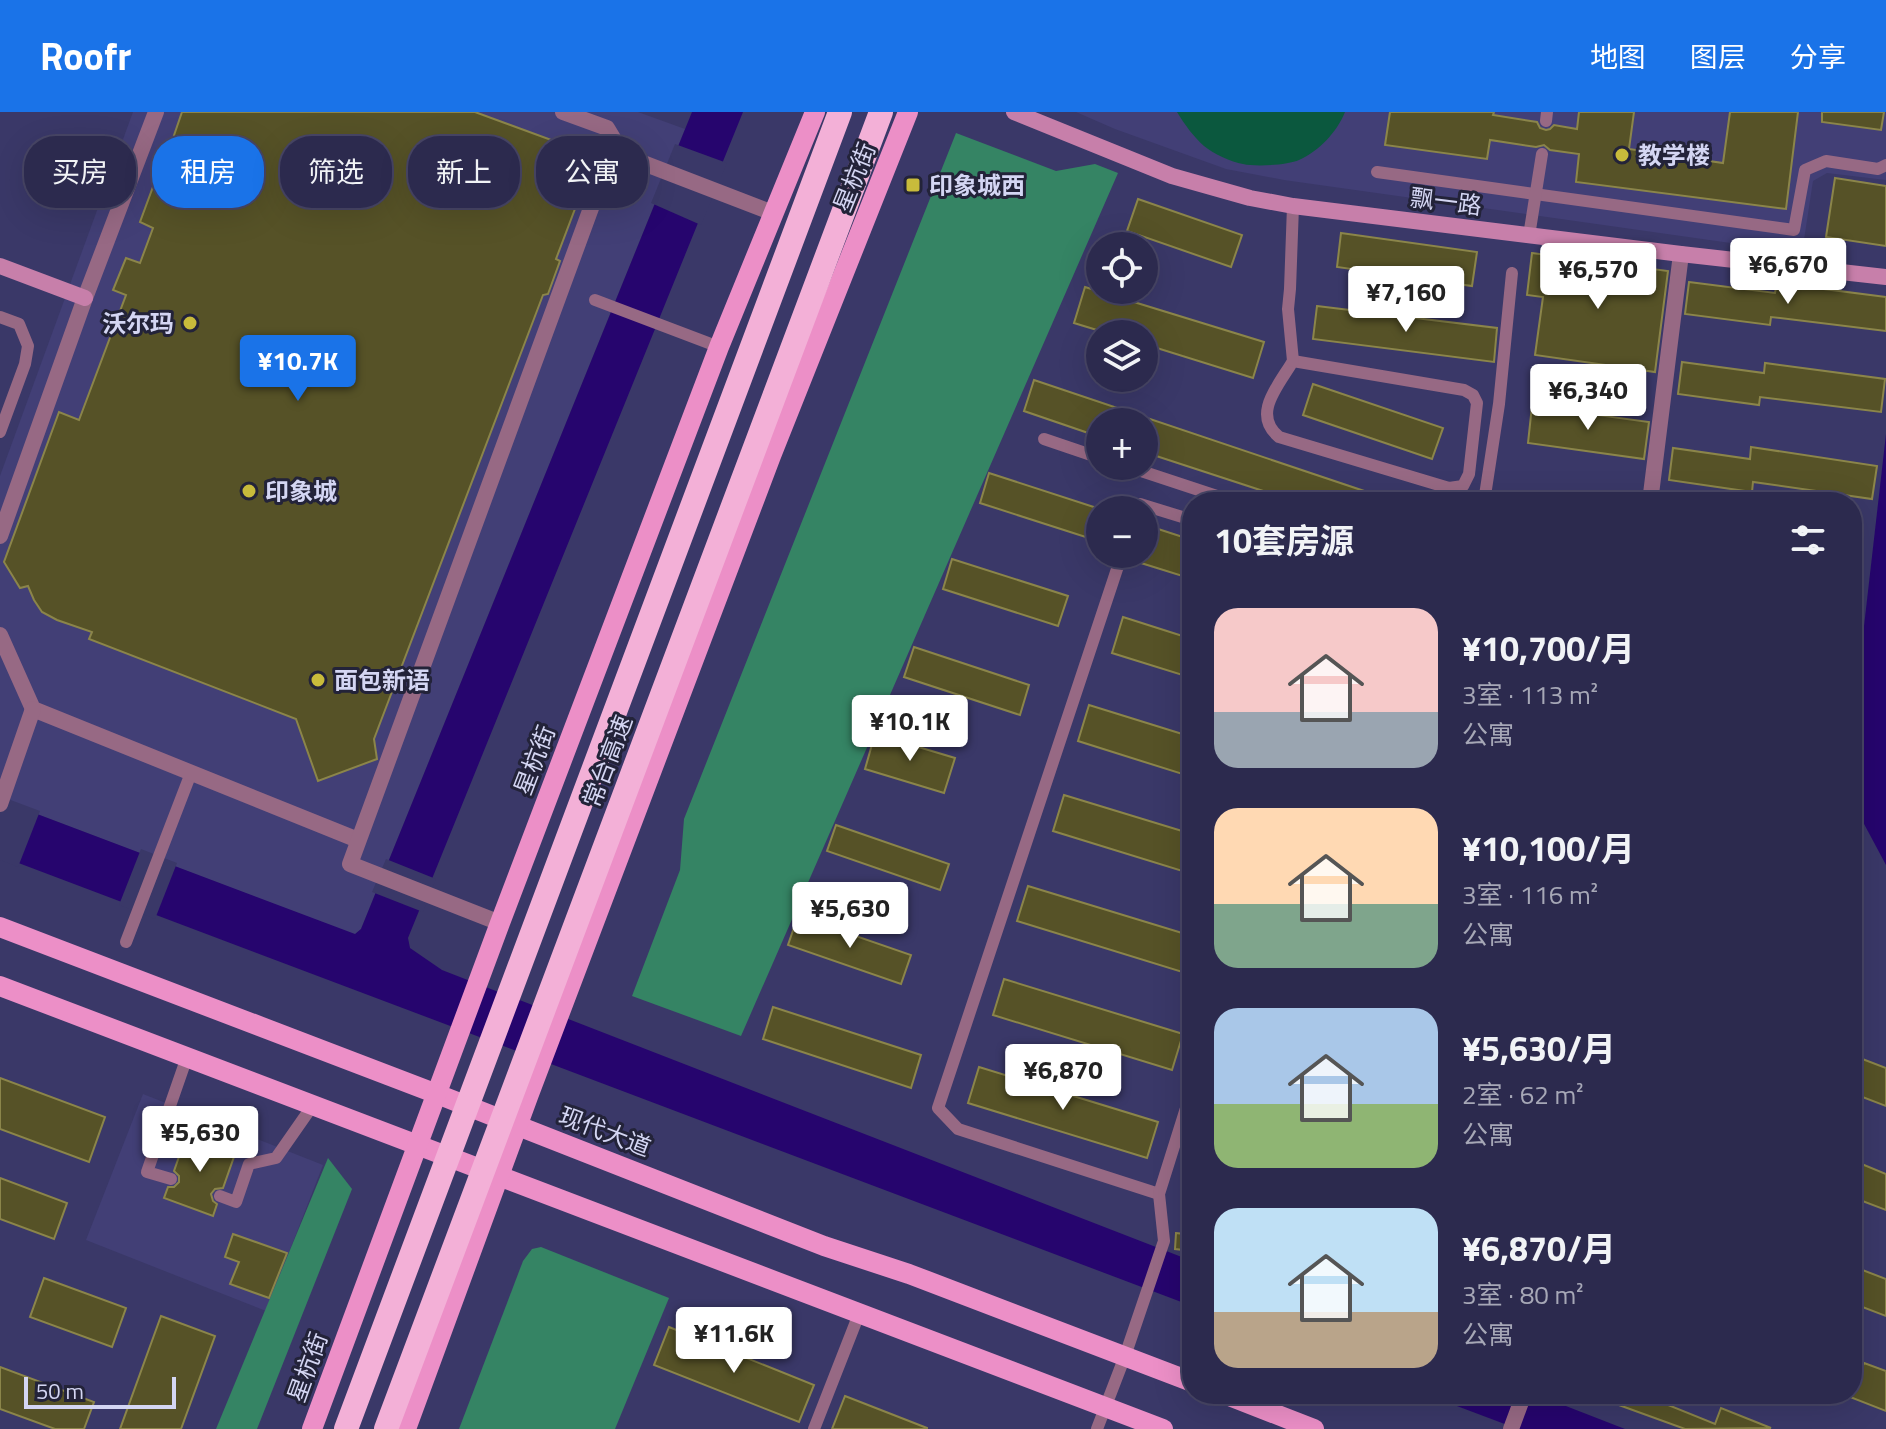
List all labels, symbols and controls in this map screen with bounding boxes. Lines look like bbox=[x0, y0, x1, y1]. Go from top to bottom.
text: Roofr bbox=[40, 27, 131, 85]
text: 地图 bbox=[1590, 35, 1646, 78]
text: 图层 bbox=[1690, 35, 1746, 78]
text: 分享 bbox=[1790, 35, 1846, 78]
chip: 买房 bbox=[24, 136, 136, 208]
chip: 租房 bbox=[152, 136, 264, 208]
chip: 筛选 bbox=[280, 136, 392, 208]
chip: 新上 bbox=[408, 136, 520, 208]
chip: 公寓 bbox=[536, 136, 648, 208]
street label: 星杭街 bbox=[824, 137, 884, 217]
place label: 教学楼 bbox=[1638, 137, 1710, 173]
marker: 教学楼 bbox=[1613, 146, 1631, 164]
place label: 印象城西 bbox=[929, 167, 1025, 203]
marker: 印象城西 bbox=[904, 176, 922, 194]
street label: 飘一路 bbox=[1408, 179, 1484, 223]
map controls bbox=[1086, 232, 1158, 568]
button: locate bbox=[1086, 232, 1158, 304]
pin: ¥6,670 bbox=[1723, 238, 1853, 306]
pin: ¥6,570 bbox=[1533, 243, 1663, 311]
text: ¥6,670 bbox=[1748, 244, 1828, 283]
text: ¥6,570 bbox=[1558, 249, 1638, 288]
pin: ¥7,160 bbox=[1341, 266, 1471, 334]
text: ¥7,160 bbox=[1366, 272, 1446, 311]
place label: 沃尔玛 bbox=[102, 305, 174, 341]
marker: 沃尔玛 bbox=[181, 314, 199, 332]
button: layers bbox=[1086, 320, 1158, 392]
pin: ¥10.7K bbox=[233, 335, 363, 403]
text: ¥10.7K bbox=[258, 341, 338, 380]
pin: ¥6,340 bbox=[1523, 364, 1653, 432]
text: ¥6,340 bbox=[1548, 370, 1628, 409]
button: + bbox=[1086, 408, 1158, 480]
place label: 印象城 bbox=[265, 473, 337, 509]
marker: 印象城 bbox=[240, 482, 258, 500]
button: − bbox=[1086, 496, 1158, 568]
text: 10套房源 bbox=[1214, 514, 1354, 566]
icon: filters bbox=[1786, 518, 1830, 562]
text: ¥10,700/月 bbox=[1462, 622, 1635, 674]
icon: home bbox=[1278, 640, 1374, 736]
place label: 面包新语 bbox=[334, 662, 430, 698]
marker: 面包新语 bbox=[309, 671, 327, 689]
text: 3室 · 113 m² bbox=[1462, 675, 1598, 714]
pin: ¥10.1K bbox=[845, 695, 975, 763]
text: ¥10.1K bbox=[870, 701, 950, 740]
street label: 常台高速 bbox=[573, 710, 641, 812]
text: 公寓 bbox=[1462, 715, 1514, 754]
street label: 星杭街 bbox=[504, 720, 564, 800]
text: ¥10,100/月 bbox=[1462, 822, 1635, 874]
icon: home bbox=[1278, 840, 1374, 936]
text: 3室 · 116 m² bbox=[1462, 875, 1598, 914]
pin: ¥5,630 bbox=[785, 882, 915, 950]
text: ¥5,630 bbox=[810, 888, 890, 927]
text: 公寓 bbox=[1462, 915, 1514, 954]
text: ¥5,630/月 bbox=[1462, 1022, 1616, 1074]
icon: home bbox=[1278, 1040, 1374, 1136]
pin: ¥6,870 bbox=[998, 1044, 1128, 1112]
text: ¥6,870 bbox=[1023, 1050, 1103, 1089]
text: 2室 · 62 m² bbox=[1462, 1075, 1584, 1114]
street label: 现代大道 bbox=[554, 1097, 656, 1165]
pin: ¥5,630 bbox=[135, 1106, 265, 1174]
text: ¥5,630 bbox=[160, 1112, 240, 1151]
text: 公寓 bbox=[1462, 1115, 1514, 1154]
text: ¥6,870/月 bbox=[1462, 1222, 1616, 1274]
icon: home bbox=[1278, 1240, 1374, 1336]
text: 3室 · 80 m² bbox=[1462, 1275, 1584, 1314]
pin: ¥11.6K bbox=[669, 1307, 799, 1375]
text: ¥11.6K bbox=[694, 1313, 774, 1352]
text: 公寓 bbox=[1462, 1315, 1514, 1354]
street label: 星杭街 bbox=[278, 1327, 336, 1407]
scale bar bbox=[24, 1373, 176, 1409]
text: 50 m bbox=[36, 1374, 84, 1408]

